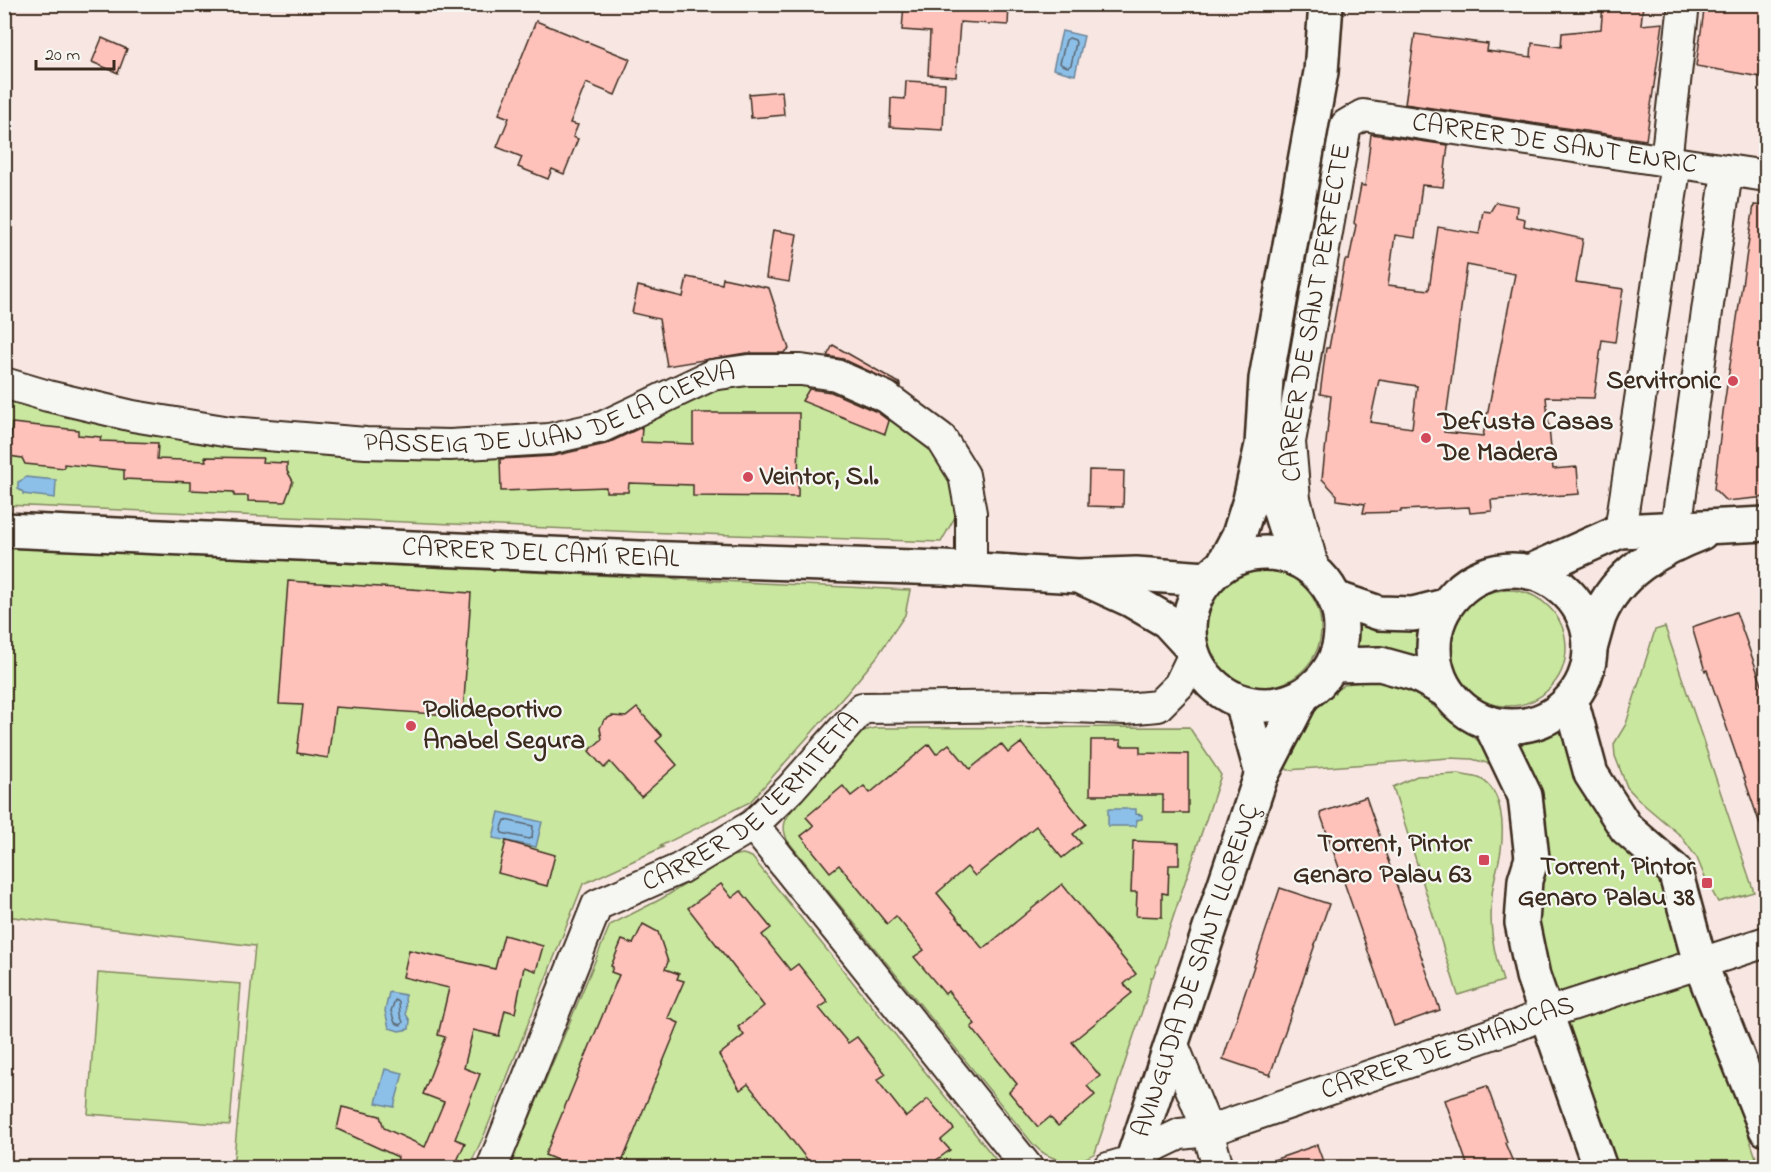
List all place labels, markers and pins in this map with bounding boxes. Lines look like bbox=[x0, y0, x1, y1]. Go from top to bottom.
place label: Servitronic bbox=[1606, 362, 1722, 401]
marker: Servitronic bbox=[1726, 374, 1740, 388]
place label: Defusta Casas De Madera bbox=[1436, 403, 1613, 473]
marker: Defusta Casas De Madera bbox=[1419, 431, 1433, 445]
place label: Veintor, S.l. bbox=[759, 458, 879, 497]
marker: Veintor, S.l. bbox=[741, 470, 755, 484]
place label: Polideportivo Anabel Segura bbox=[423, 691, 585, 762]
marker: Polideportivo Anabel Segura bbox=[404, 719, 418, 733]
place label: Torrent, Pintor Genaro Palau 63 bbox=[1293, 825, 1473, 895]
place label: Torrent, Pintor Genaro Palau 38 bbox=[1518, 848, 1696, 918]
marker: Torrent, Pintor Genaro Palau 63 bbox=[1477, 853, 1491, 867]
marker: Torrent, Pintor Genaro Palau 38 bbox=[1700, 876, 1714, 890]

